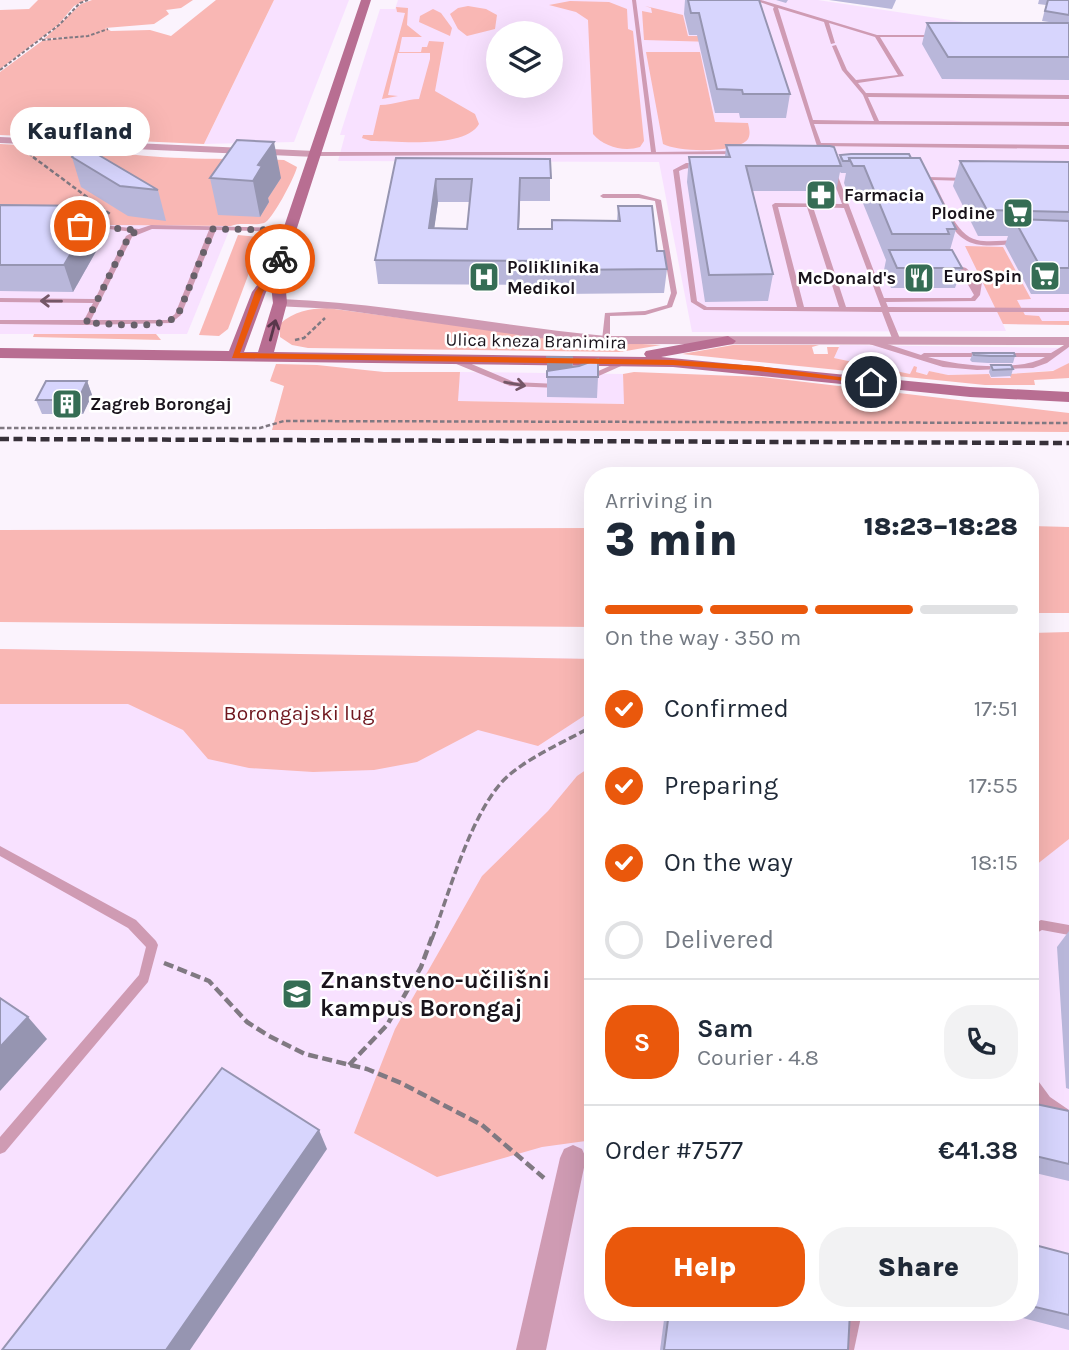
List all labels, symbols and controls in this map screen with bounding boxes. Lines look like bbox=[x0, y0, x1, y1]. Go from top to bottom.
map controls bbox=[486, 21, 563, 98]
button: layers bbox=[486, 21, 563, 98]
callout: Kaufland bbox=[10, 107, 150, 156]
text: Kaufland bbox=[27, 118, 133, 145]
pharmacy icon: Farmacia bbox=[804, 178, 838, 212]
place label: Farmacia bbox=[844, 184, 925, 206]
pin bbox=[50, 196, 110, 256]
supermarket icon: Plodine bbox=[1001, 196, 1035, 230]
place label: Plodine bbox=[931, 202, 995, 224]
icon: bag bbox=[61, 207, 99, 245]
courier bbox=[245, 224, 315, 294]
icon: bike bbox=[261, 240, 299, 278]
place label: Poliklinika Medikol bbox=[507, 256, 599, 299]
supermarket icon: EuroSpin bbox=[1028, 259, 1062, 293]
hospital icon: Poliklinika Medikol bbox=[467, 260, 501, 294]
restaurant icon: McDonald's bbox=[902, 261, 936, 295]
place label: EuroSpin bbox=[943, 265, 1022, 287]
place label: McDonald's bbox=[797, 267, 896, 289]
one-way arrow bbox=[39, 294, 62, 308]
one-way arrow bbox=[267, 319, 280, 342]
street label: Ulica kneza Branimira bbox=[445, 328, 627, 354]
pin bbox=[841, 352, 901, 412]
icon: home bbox=[852, 363, 890, 401]
one-way arrow bbox=[503, 377, 526, 391]
building icon: Zagreb Borongaj bbox=[50, 387, 84, 421]
place label: Zagreb Borongaj bbox=[90, 393, 232, 415]
text: Arriving in bbox=[605, 487, 713, 514]
text: 18:23–18:28 bbox=[864, 511, 1018, 542]
text: 3 min bbox=[605, 513, 738, 567]
text: On the way · 350 m bbox=[605, 624, 801, 651]
icon: check bbox=[605, 690, 643, 728]
text: Confirmed bbox=[664, 693, 789, 724]
text: 17:51 bbox=[974, 695, 1018, 722]
park label: Borongajski lug bbox=[224, 701, 375, 725]
icon: check bbox=[605, 767, 643, 805]
text: Preparing bbox=[664, 770, 778, 801]
text: 17:55 bbox=[968, 772, 1018, 799]
icon: check bbox=[605, 844, 643, 882]
text: On the way bbox=[664, 847, 793, 878]
text: 18:15 bbox=[970, 849, 1018, 876]
text: Delivered bbox=[664, 924, 774, 955]
place label: Znanstveno-učilišni kampus Borongaj bbox=[320, 966, 550, 1022]
school or university icon: Znanstveno-učilišni kampus Borongaj bbox=[280, 977, 314, 1011]
button: phone bbox=[944, 1005, 1018, 1079]
text: Sam bbox=[697, 1013, 753, 1044]
text: S bbox=[634, 1027, 650, 1058]
text: Courier · 4.8 bbox=[697, 1044, 819, 1071]
text: Order #7577 bbox=[605, 1135, 743, 1166]
text: €41.38 bbox=[938, 1135, 1018, 1166]
button: Help bbox=[605, 1227, 805, 1307]
button: Share bbox=[819, 1227, 1018, 1307]

